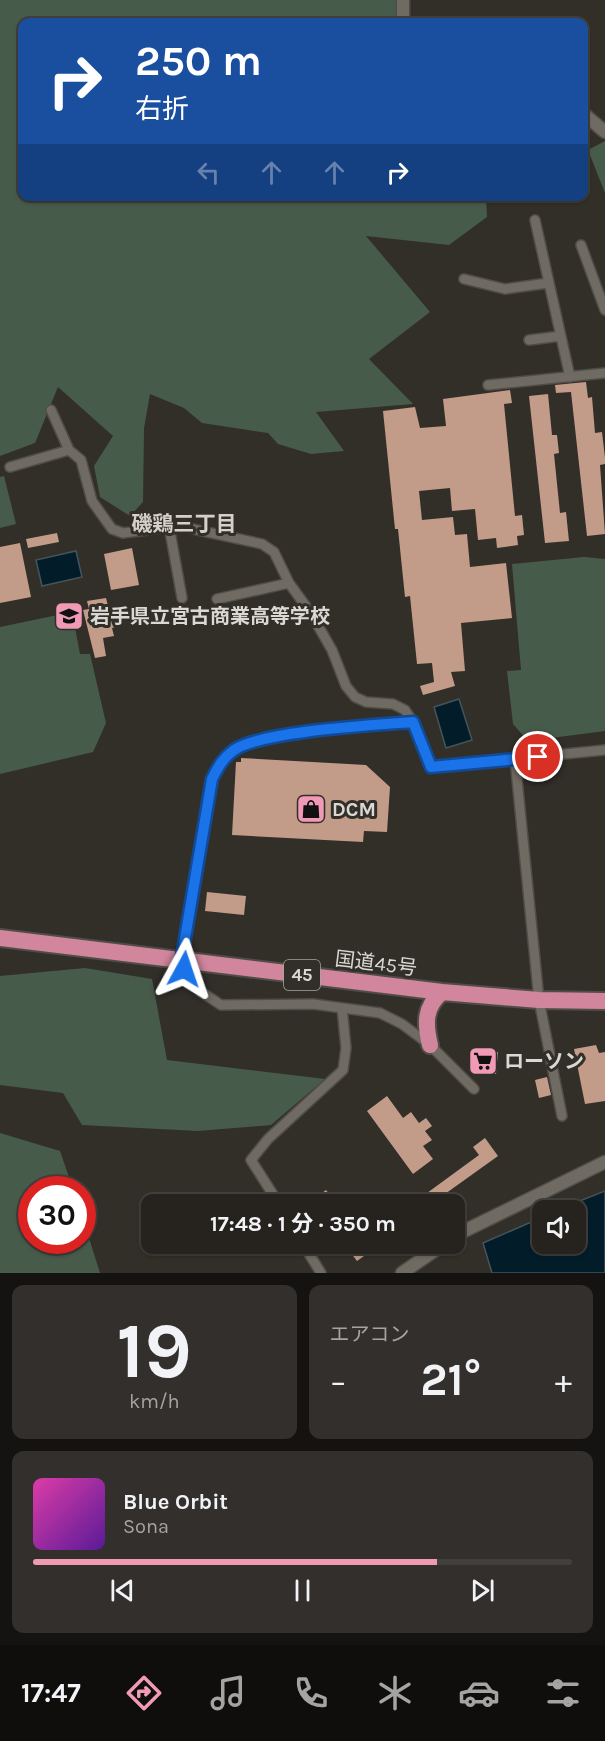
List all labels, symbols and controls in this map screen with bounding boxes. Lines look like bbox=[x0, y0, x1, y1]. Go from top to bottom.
text: 250 m bbox=[135, 36, 262, 86]
icon: right bbox=[36, 42, 114, 120]
text: 右折 bbox=[135, 93, 189, 125]
icon: left bbox=[192, 156, 225, 189]
icon: ahead bbox=[255, 156, 288, 189]
icon: ahead bbox=[318, 156, 351, 189]
icon: right bbox=[381, 156, 414, 189]
district label: 磯鶏三丁目 bbox=[132, 512, 237, 536]
school or university icon: 岩手県立宮古商業高等学校 bbox=[53, 600, 85, 632]
place label: 岩手県立宮古商業高等学校 bbox=[90, 605, 330, 628]
pin bbox=[512, 731, 563, 782]
icon: arrive bbox=[521, 740, 554, 773]
shop icon: DCM bbox=[295, 793, 327, 825]
place label: DCM bbox=[332, 798, 376, 821]
position arrow bbox=[152, 937, 216, 1001]
street label: 国道45号 bbox=[334, 947, 418, 980]
road number: 45 bbox=[284, 960, 320, 990]
supermarket icon: ローソン bbox=[467, 1045, 499, 1077]
place label: ローソン bbox=[504, 1050, 584, 1073]
speed limit sign: 30 bbox=[18, 1176, 96, 1254]
map controls bbox=[532, 1200, 586, 1254]
button: sound bbox=[532, 1200, 586, 1254]
text: 17:48 · 1 分 · 350 m bbox=[210, 1211, 396, 1237]
text: 19 bbox=[117, 1305, 192, 1397]
text: エアコン bbox=[330, 1323, 410, 1346]
text: 21° bbox=[420, 1354, 481, 1406]
text: − bbox=[330, 1362, 347, 1400]
text: + bbox=[555, 1362, 572, 1400]
text: km/h bbox=[129, 1390, 180, 1413]
text: Blue Orbit bbox=[123, 1489, 228, 1515]
text: Sona bbox=[123, 1515, 169, 1538]
icon: previous bbox=[106, 1574, 139, 1607]
icon: pause bbox=[286, 1574, 319, 1607]
icon: next bbox=[466, 1574, 499, 1607]
icon: directions bbox=[123, 1672, 165, 1714]
icon: music bbox=[207, 1672, 249, 1714]
icon: phone bbox=[290, 1672, 332, 1714]
icon: climate bbox=[374, 1672, 416, 1714]
icon: car bbox=[458, 1672, 500, 1714]
icon: filters bbox=[542, 1672, 584, 1714]
text: 17:47 bbox=[21, 1677, 81, 1709]

